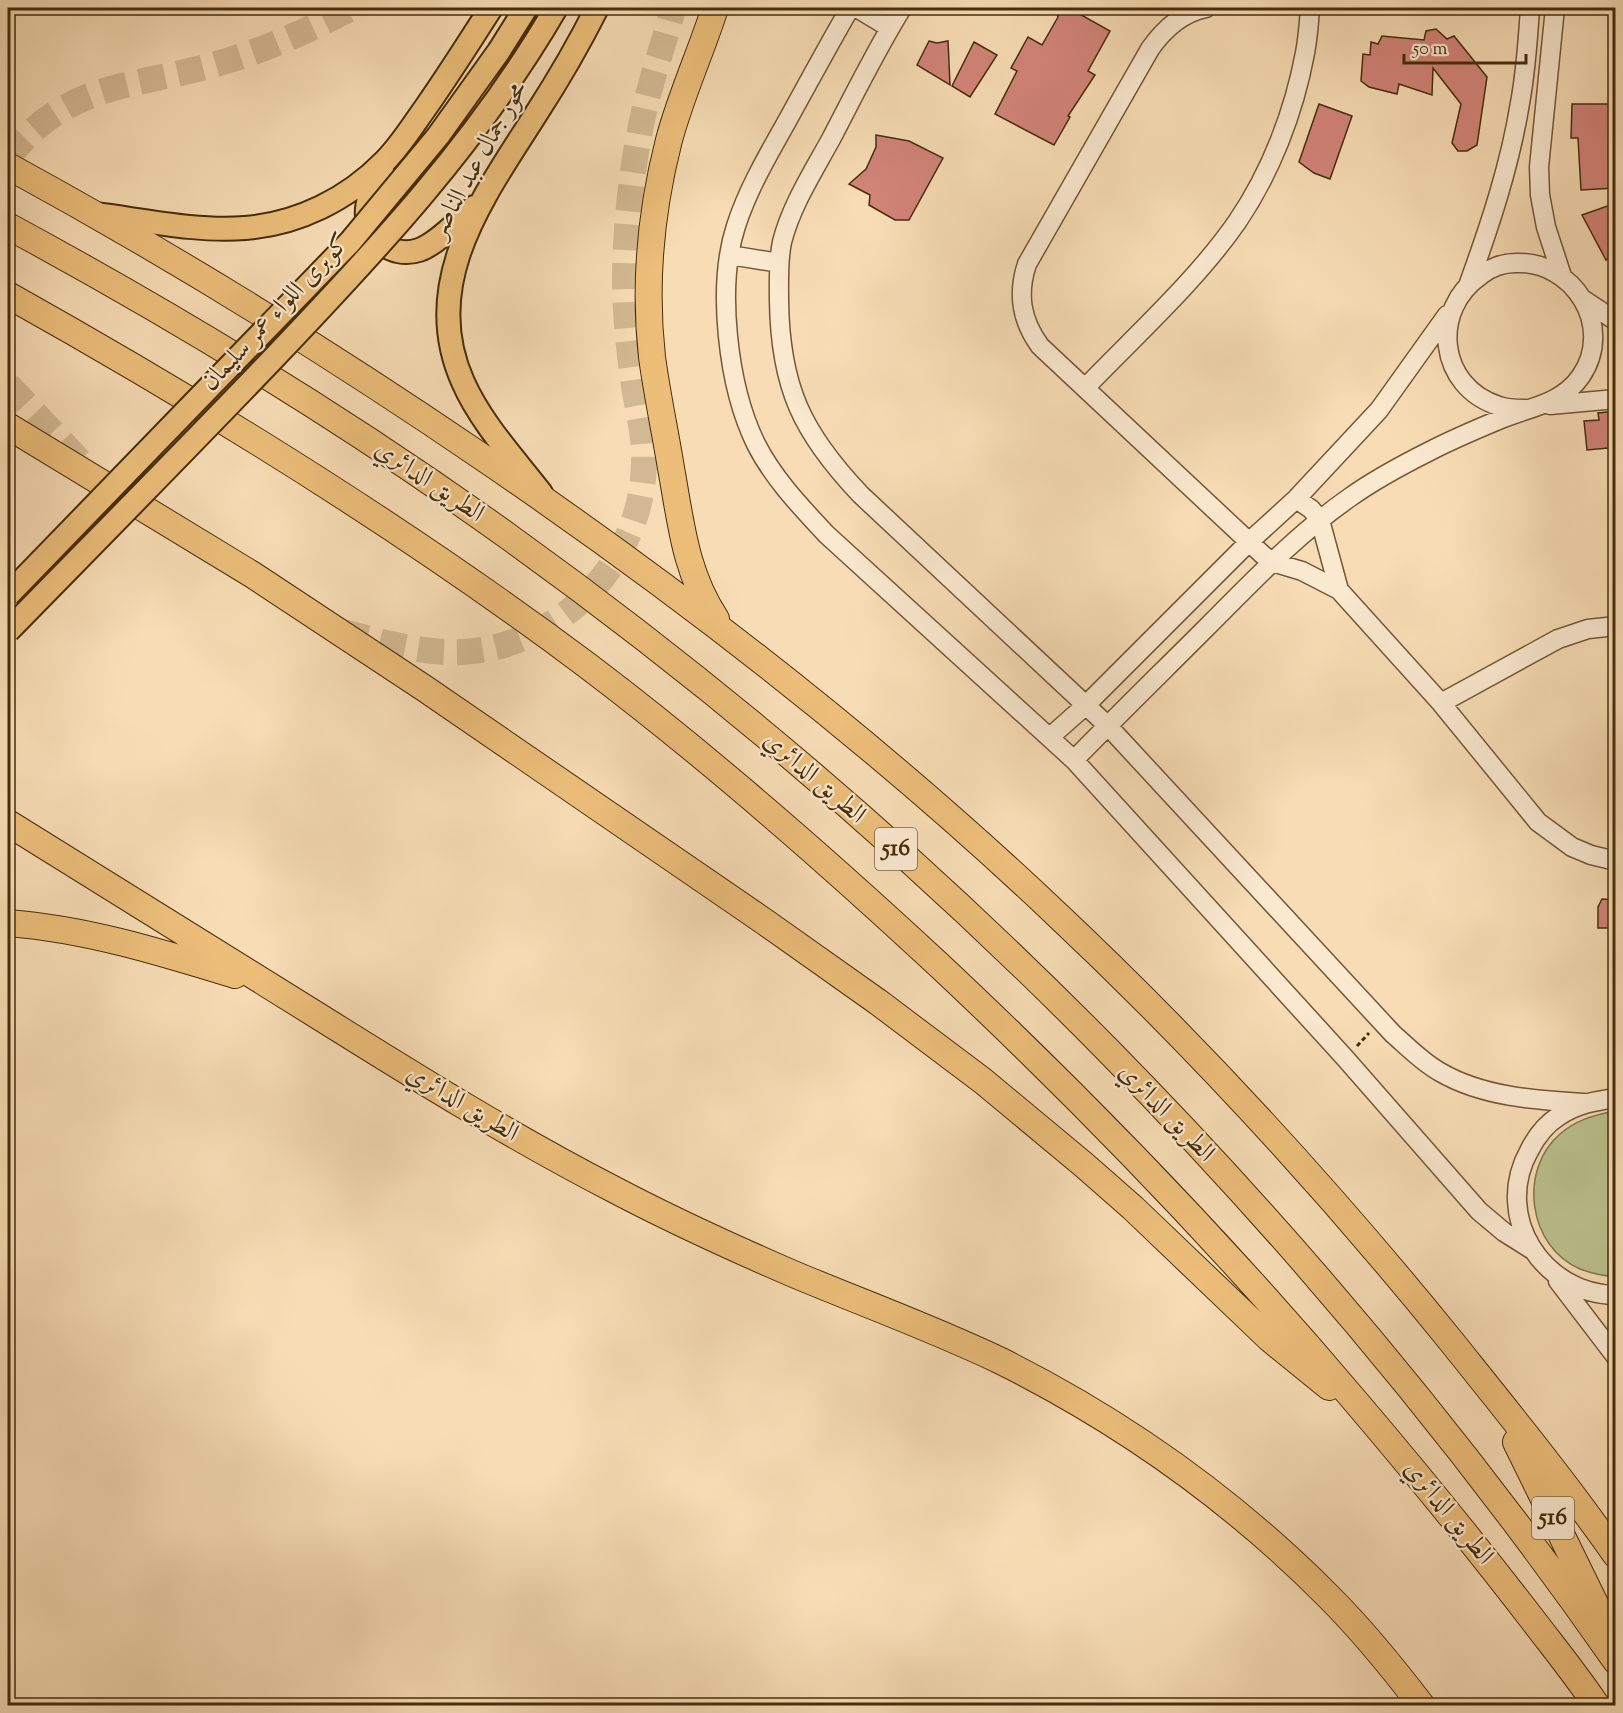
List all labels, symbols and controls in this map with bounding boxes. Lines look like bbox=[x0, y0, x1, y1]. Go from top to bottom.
scale bar bbox=[1404, 27, 1526, 65]
text: 50 m bbox=[1412, 37, 1448, 63]
street label: محور جمال عبد الناصر bbox=[419, 75, 537, 248]
street label: كوبرى اللواء عمر سليمان bbox=[193, 226, 359, 400]
street label: الطريق الدائري bbox=[367, 432, 491, 532]
street label: الطريق الدائري bbox=[754, 723, 874, 833]
road number: 516 bbox=[875, 828, 917, 870]
street label: الطريق الدائري bbox=[1109, 1055, 1223, 1171]
street label: الطريق الدائري bbox=[399, 1056, 525, 1152]
street label: الطريق الدائري bbox=[1394, 1453, 1502, 1573]
road number: 516 bbox=[1532, 1497, 1574, 1539]

